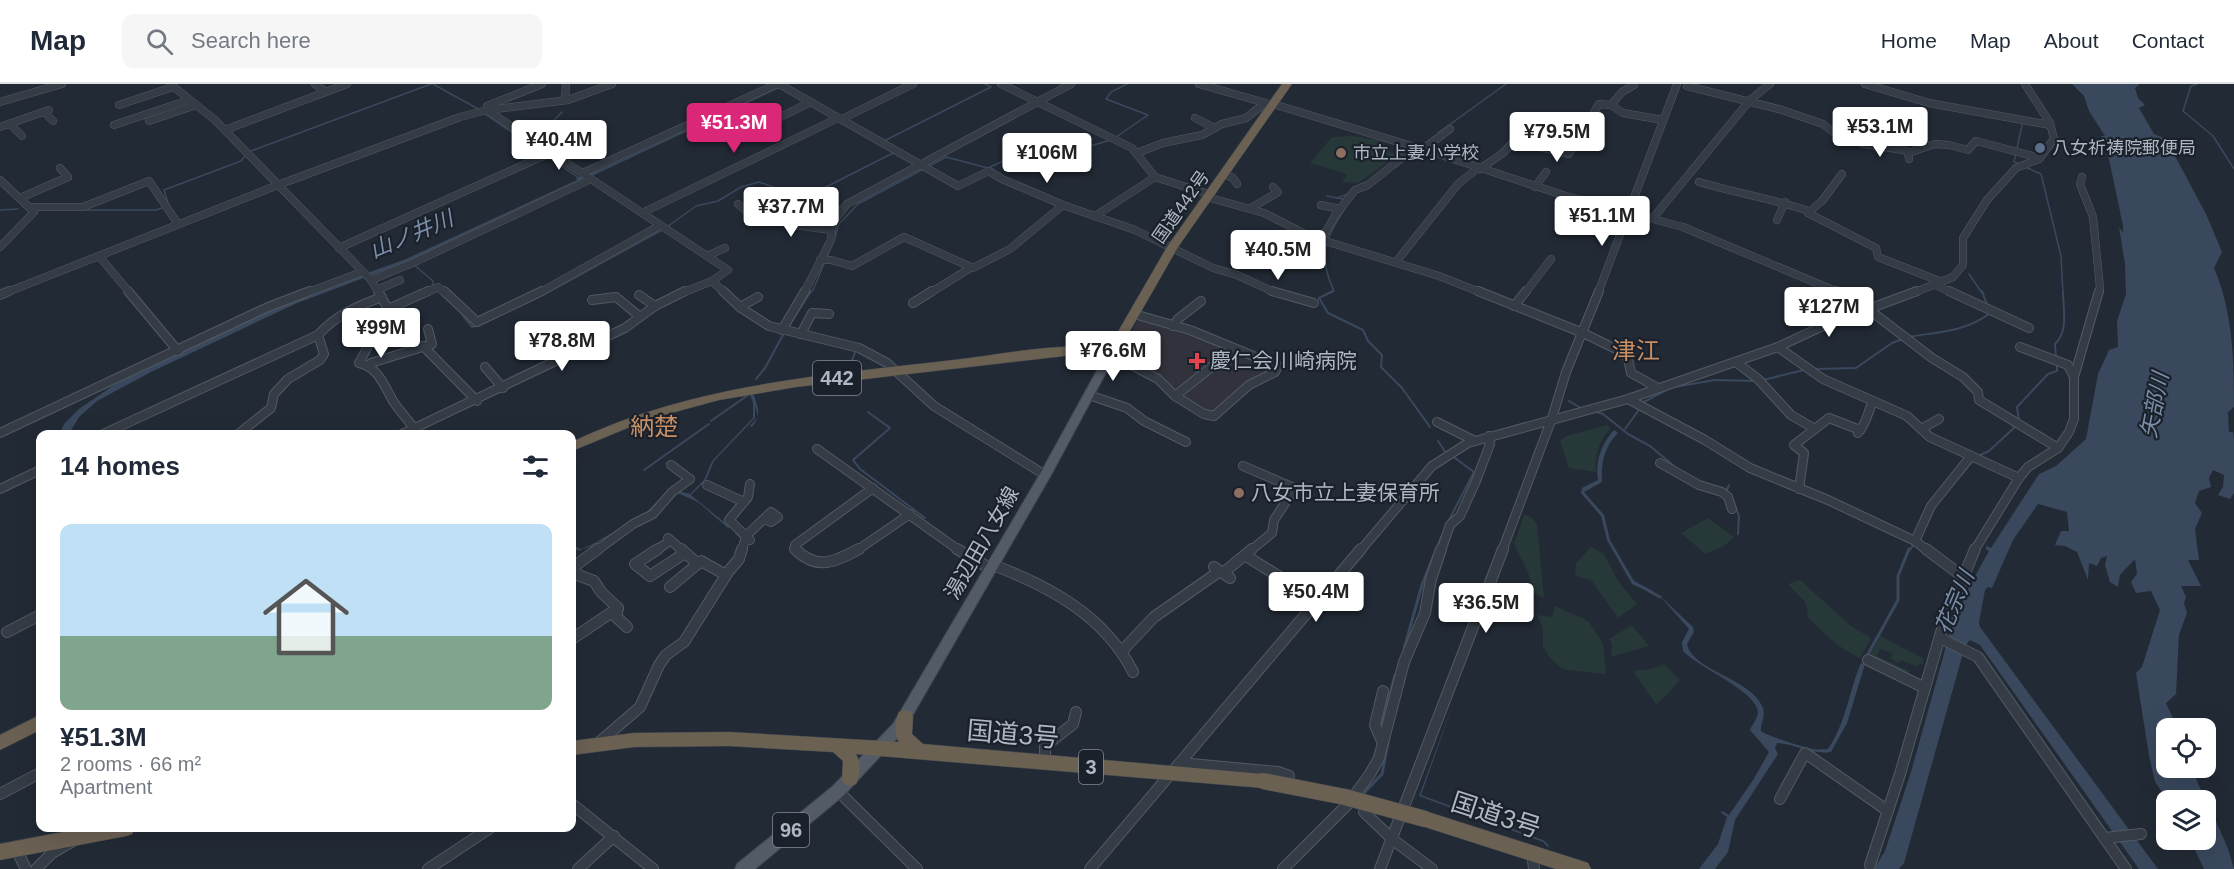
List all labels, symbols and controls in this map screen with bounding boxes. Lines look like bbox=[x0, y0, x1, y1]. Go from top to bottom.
search box bbox=[122, 14, 542, 68]
text: Map bbox=[30, 25, 86, 56]
icon: search bbox=[143, 25, 176, 58]
text: Search here bbox=[191, 28, 311, 53]
text: Home bbox=[1881, 29, 1937, 52]
text: Map bbox=[1970, 29, 2011, 52]
text: About bbox=[2044, 29, 2099, 52]
text: Contact bbox=[2132, 29, 2204, 52]
pin: ¥51.3M bbox=[685, 103, 783, 154]
pin: ¥53.1M bbox=[1831, 107, 1929, 158]
text: ¥51.3M bbox=[701, 111, 767, 133]
pin: ¥79.5M bbox=[1508, 112, 1606, 163]
text: ¥53.1M bbox=[1847, 115, 1913, 137]
pin: ¥40.4M bbox=[510, 120, 608, 171]
text: ¥79.5M bbox=[1524, 120, 1590, 142]
text: ¥40.4M bbox=[526, 128, 592, 150]
pin: ¥106M bbox=[1005, 133, 1089, 184]
place label: 八女祈祷院郵便局 bbox=[2052, 138, 2196, 158]
text: ¥106M bbox=[1016, 141, 1078, 163]
marker: 八女祈祷院郵便局 bbox=[2033, 141, 2047, 155]
place label: 市立上妻小学校 bbox=[1353, 143, 1479, 163]
marker: 市立上妻小学校 bbox=[1334, 146, 1348, 160]
street label: 国道442号 bbox=[1149, 167, 1213, 247]
pin: ¥37.7M bbox=[742, 187, 840, 238]
text: ¥37.7M bbox=[758, 195, 824, 217]
pin: ¥51.1M bbox=[1553, 196, 1651, 247]
text: ¥51.1M bbox=[1569, 204, 1635, 226]
water label: 山ノ井川 bbox=[366, 205, 458, 263]
pin: ¥40.5M bbox=[1229, 230, 1327, 281]
text: ¥40.5M bbox=[1245, 238, 1311, 260]
pin: ¥127M bbox=[1787, 287, 1871, 338]
text: ¥127M bbox=[1798, 295, 1860, 317]
pin: ¥99M bbox=[345, 308, 417, 359]
text: ¥99M bbox=[356, 316, 406, 338]
pin: ¥78.8M bbox=[513, 321, 611, 372]
text: ¥78.8M bbox=[529, 329, 595, 351]
pin: ¥76.6M bbox=[1064, 331, 1162, 382]
district label: 津江 bbox=[1612, 337, 1660, 364]
text: ¥76.6M bbox=[1080, 339, 1146, 361]
place label: 慶仁会川崎病院 bbox=[1210, 349, 1357, 372]
marker: 慶仁会川崎病院 bbox=[1188, 352, 1206, 370]
road number: 442 bbox=[813, 361, 861, 395]
water label: 矢部川 bbox=[2136, 368, 2173, 440]
district label: 納楚 bbox=[630, 413, 678, 440]
icon: filters bbox=[519, 450, 552, 483]
text: 14 homes bbox=[60, 451, 180, 481]
place label: 八女市立上妻保育所 bbox=[1251, 481, 1440, 504]
street label: 湯辺田八女線 bbox=[940, 482, 1023, 603]
marker: 八女市立上妻保育所 bbox=[1232, 486, 1246, 500]
icon: home bbox=[252, 563, 360, 671]
water label: 花宗川 bbox=[1930, 565, 1980, 637]
pin: ¥50.4M bbox=[1267, 572, 1365, 623]
text: ¥50.4M bbox=[1283, 580, 1349, 602]
pin: ¥36.5M bbox=[1437, 583, 1535, 634]
text: ¥36.5M bbox=[1453, 591, 1519, 613]
street label: 国道3号 bbox=[966, 715, 1060, 753]
map controls bbox=[2156, 718, 2216, 850]
button: locate bbox=[2156, 718, 2216, 778]
text: ¥51.3M bbox=[60, 722, 147, 752]
road number: 3 bbox=[1079, 750, 1103, 784]
text: 2 rooms · 66 m² bbox=[60, 753, 201, 775]
text: Apartment bbox=[60, 776, 152, 798]
street label: 国道3号 bbox=[1447, 786, 1545, 844]
button: layers bbox=[2156, 790, 2216, 850]
road number: 96 bbox=[773, 813, 809, 847]

